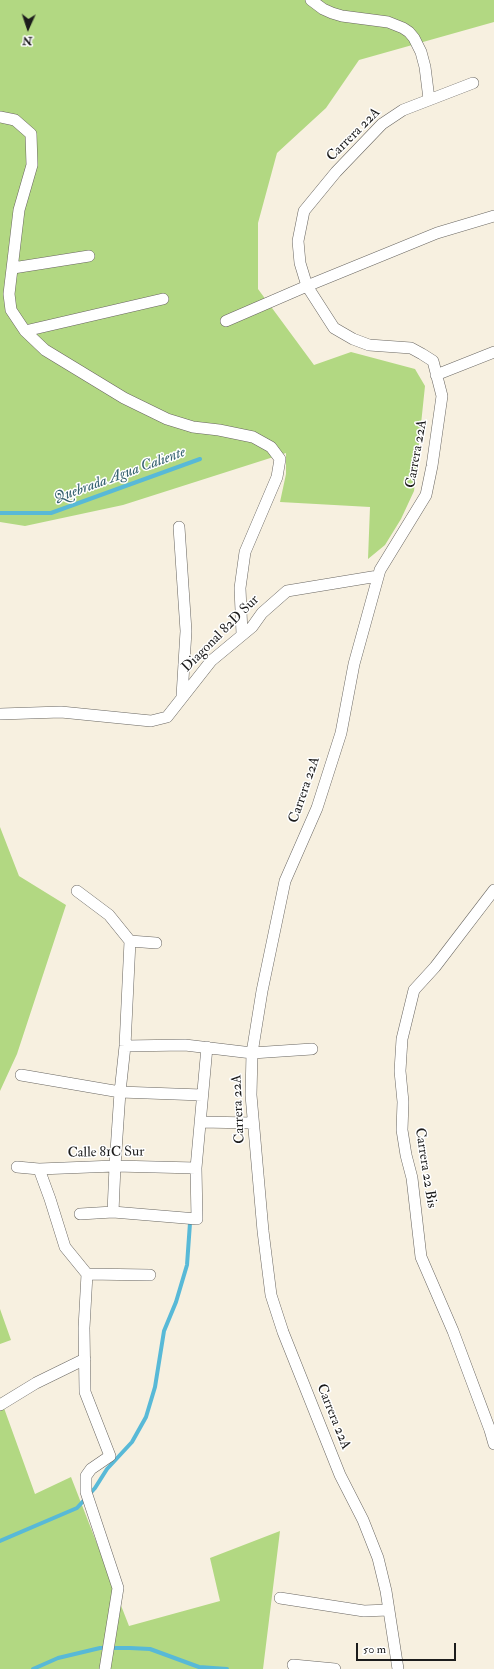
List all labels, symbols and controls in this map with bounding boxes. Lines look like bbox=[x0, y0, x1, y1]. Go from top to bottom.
north arrow bbox=[8, 8, 48, 48]
text: N bbox=[22, 34, 33, 47]
street label: Carrera 22A bbox=[324, 105, 384, 165]
street label: Carrera 22A bbox=[403, 418, 431, 490]
water label: Quebrada Agua Caliente bbox=[52, 444, 188, 508]
street label: Diagonal 82D Sur bbox=[179, 592, 263, 676]
street label: Carrera 22A bbox=[286, 755, 324, 825]
street label: Carrera 22A bbox=[229, 1074, 249, 1144]
street label: Carrera 22 Bis bbox=[410, 1127, 440, 1209]
street label: Calle 81C Sur bbox=[67, 1144, 145, 1162]
street label: Carrera 22A bbox=[312, 1382, 354, 1452]
scale bar bbox=[358, 1635, 458, 1661]
text: 50 m bbox=[363, 1642, 386, 1657]

